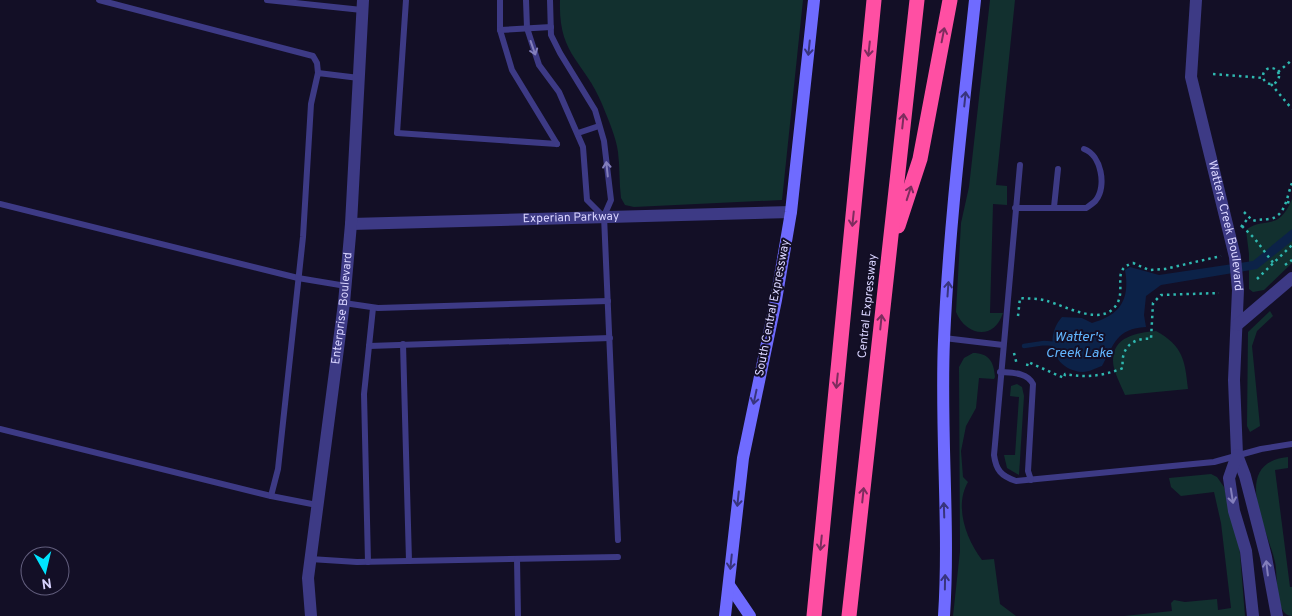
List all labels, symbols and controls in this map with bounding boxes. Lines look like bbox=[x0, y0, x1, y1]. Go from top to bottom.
one-way arrow bbox=[939, 27, 949, 43]
one-way arrow bbox=[529, 39, 538, 55]
one-way arrow bbox=[804, 40, 814, 56]
one-way arrow bbox=[865, 40, 874, 56]
one-way arrow bbox=[960, 92, 969, 108]
one-way arrow bbox=[898, 113, 908, 129]
street label: Watters Creek Boulevard bbox=[1204, 159, 1246, 292]
one-way arrow bbox=[602, 162, 612, 178]
one-way arrow bbox=[905, 186, 914, 201]
street label: Experian Parkway bbox=[522, 209, 619, 227]
one-way arrow bbox=[848, 211, 858, 227]
street label: South Central Expressway bbox=[752, 238, 794, 378]
street label: Enterprise Boulevard bbox=[328, 252, 356, 365]
street label: Central Expressway bbox=[855, 253, 881, 359]
one-way arrow bbox=[944, 282, 953, 298]
one-way arrow bbox=[876, 315, 886, 331]
water label: Watter's Creek Lake bbox=[1046, 329, 1113, 362]
one-way arrow bbox=[832, 373, 842, 389]
one-way arrow bbox=[750, 389, 759, 405]
one-way arrow bbox=[858, 488, 868, 504]
one-way arrow bbox=[1227, 488, 1237, 504]
one-way arrow bbox=[733, 491, 743, 507]
one-way arrow bbox=[939, 502, 949, 518]
one-way arrow bbox=[816, 535, 826, 551]
north arrow bbox=[20, 546, 70, 596]
one-way arrow bbox=[726, 554, 736, 570]
one-way arrow bbox=[1262, 561, 1272, 577]
text: N bbox=[40, 573, 53, 592]
one-way arrow bbox=[940, 575, 950, 591]

